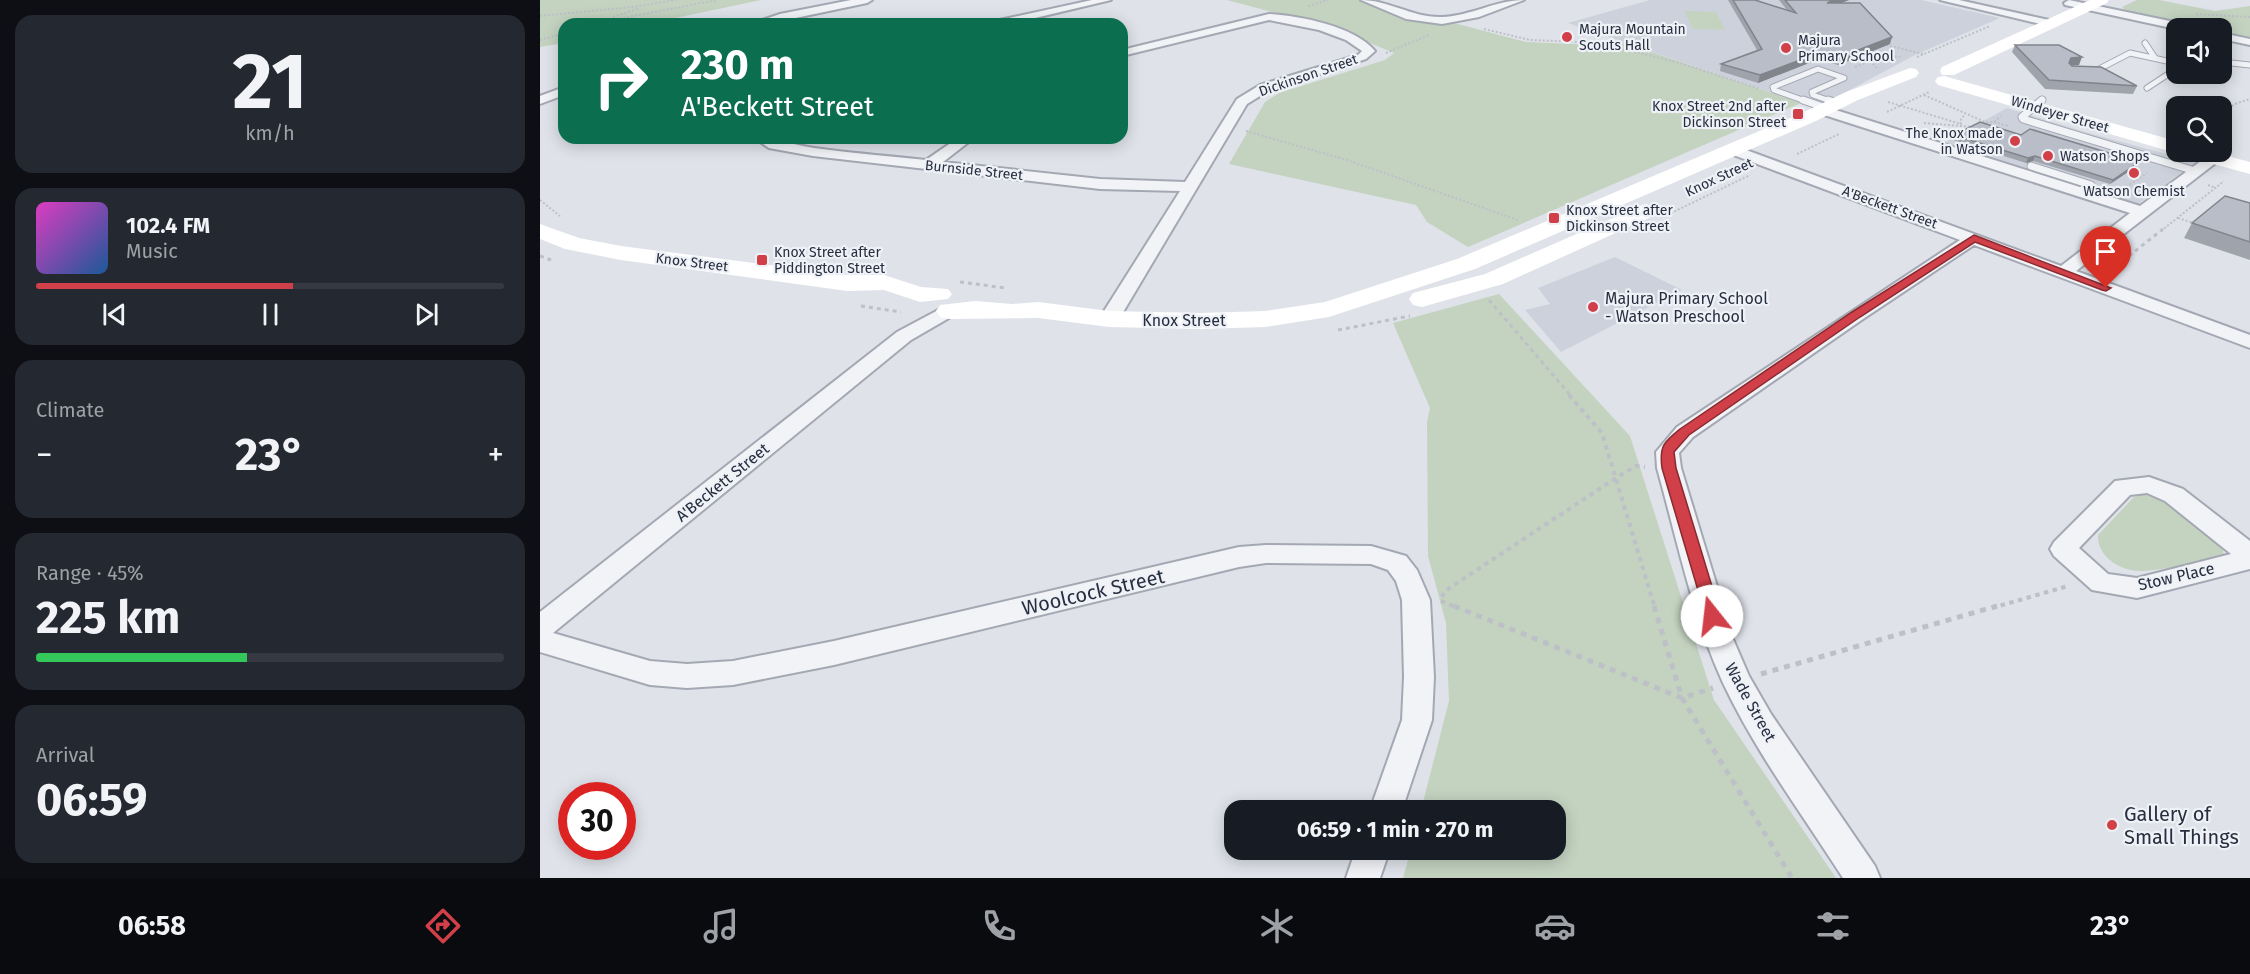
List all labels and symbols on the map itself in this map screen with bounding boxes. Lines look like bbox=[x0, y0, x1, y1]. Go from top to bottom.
place label: Majura Mountain Scouts Hall bbox=[1579, 21, 1686, 54]
marker: Majura Mountain Scouts Hall bbox=[1560, 30, 1574, 44]
place label: Majura Primary School bbox=[1798, 32, 1894, 65]
marker: Majura Primary School bbox=[1779, 41, 1793, 55]
street label: Dickinson Street bbox=[1256, 50, 1361, 100]
street label: Windeyer Street bbox=[2009, 92, 2112, 137]
place label: Knox Street 2nd after Dickinson Street bbox=[1652, 98, 1787, 131]
marker: Knox Street 2nd after Dickinson Street bbox=[1791, 107, 1805, 121]
place label: The Knox made in Watson bbox=[1906, 125, 2003, 158]
marker: The Knox made in Watson bbox=[2008, 134, 2022, 148]
place label: Watson Shops bbox=[2060, 148, 2150, 165]
marker: Watson Shops bbox=[2041, 149, 2055, 163]
street label: Knox Street bbox=[1683, 154, 1757, 201]
street label: Burnside Street bbox=[924, 157, 1025, 184]
marker: Watson Chemist bbox=[2127, 166, 2141, 180]
street label: A'Beckett Street bbox=[1840, 182, 1941, 233]
place label: Watson Chemist bbox=[2083, 183, 2186, 200]
place label: Knox Street after Dickinson Street bbox=[1566, 202, 1673, 235]
marker: Knox Street after Dickinson Street bbox=[1547, 211, 1561, 225]
pin bbox=[2080, 226, 2131, 288]
place label: Knox Street after Piddington Street bbox=[774, 244, 886, 277]
street label: Knox Street bbox=[655, 250, 730, 275]
marker: Knox Street after Piddington Street bbox=[755, 253, 769, 267]
place label: Majura Primary School - Watson Preschool bbox=[1605, 289, 1768, 326]
marker: Majura Primary School - Watson Preschool bbox=[1586, 300, 1600, 314]
street label: Knox Street bbox=[1142, 311, 1226, 330]
street label: A'Beckett Street bbox=[672, 439, 773, 526]
street label: Stow Place bbox=[2136, 558, 2216, 594]
street label: Woolcock Street bbox=[1019, 564, 1167, 620]
position arrow bbox=[1680, 584, 1744, 648]
street label: Wade Street bbox=[1721, 659, 1780, 745]
speed limit sign: 30 bbox=[558, 782, 636, 860]
place label: Gallery of Small Things bbox=[2124, 802, 2239, 849]
marker: Gallery of Small Things bbox=[2105, 818, 2119, 832]

